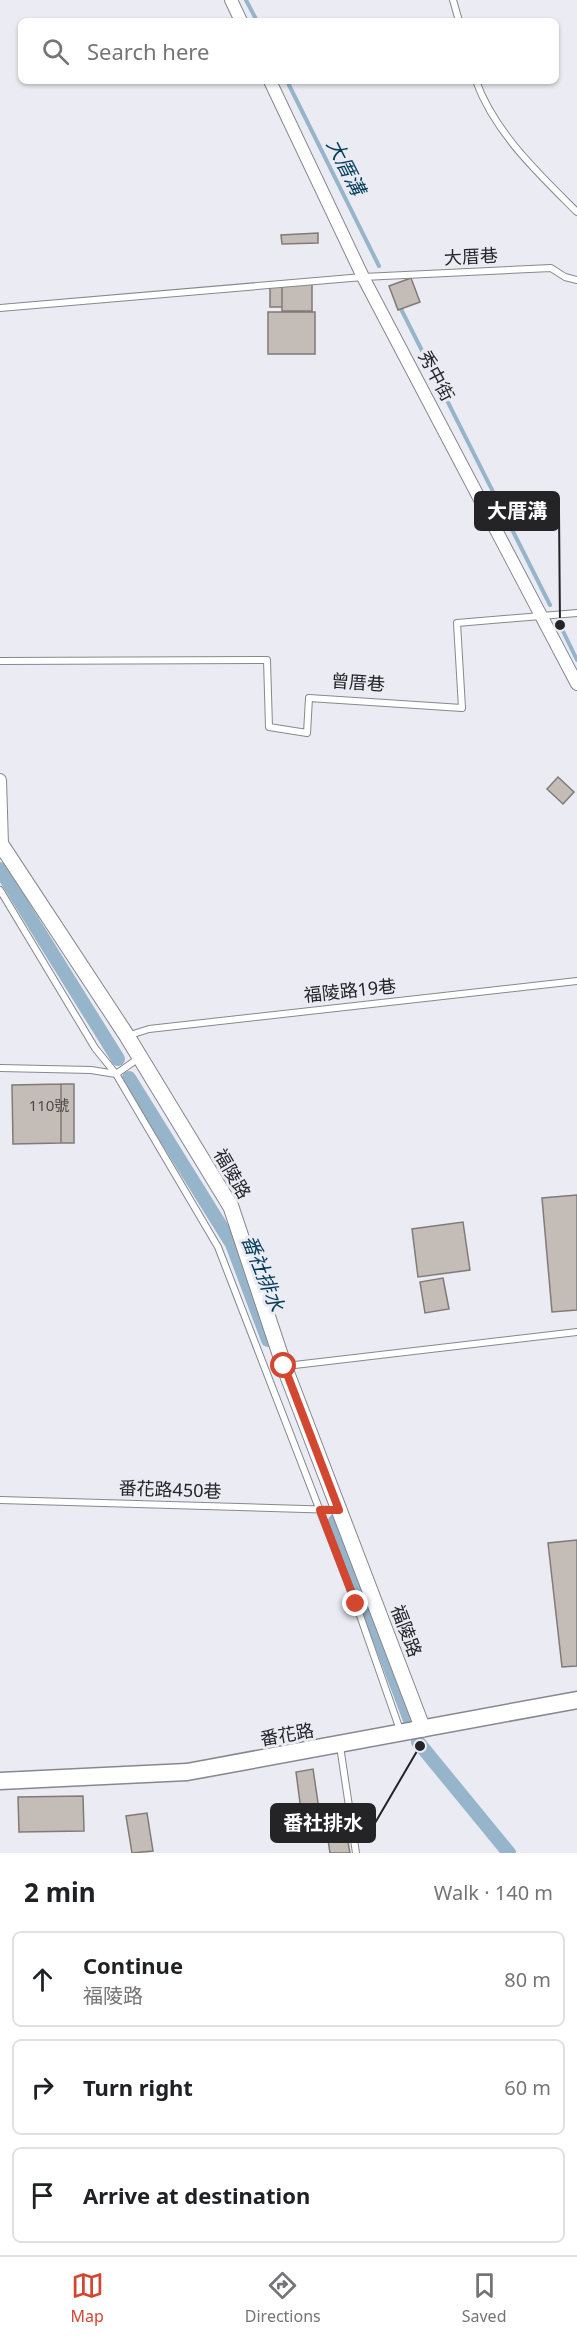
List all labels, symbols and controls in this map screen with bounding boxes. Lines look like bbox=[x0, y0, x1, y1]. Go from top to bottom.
search box bbox=[18, 18, 559, 84]
icon: search bbox=[39, 35, 72, 68]
text: Search here bbox=[87, 36, 209, 66]
water label: 大厝溝 bbox=[321, 134, 373, 202]
street label: 大厝巷 bbox=[443, 243, 499, 269]
street label: 秀中街 bbox=[414, 346, 460, 405]
callout: 大厝溝 bbox=[475, 492, 559, 530]
text: 大厝溝 bbox=[487, 497, 547, 524]
street label: 曾厝巷 bbox=[330, 668, 386, 696]
street label: 福陵路19巷 bbox=[303, 973, 397, 1007]
house number: 110號 bbox=[29, 1095, 69, 1115]
street label: 福陵路 bbox=[209, 1144, 257, 1203]
water label: 番社排水 bbox=[236, 1231, 291, 1316]
route start bbox=[270, 1352, 296, 1378]
street label: 番花路450巷 bbox=[118, 1475, 222, 1503]
route end bbox=[342, 1590, 368, 1616]
street label: 福陵路 bbox=[386, 1601, 428, 1660]
street label: 番花路 bbox=[258, 1718, 315, 1751]
callout: 番社排水 bbox=[271, 1804, 375, 1842]
text: 番社排水 bbox=[283, 1809, 363, 1836]
text: 2 min bbox=[24, 1874, 96, 1910]
text: Walk · 140 m bbox=[434, 1879, 553, 1906]
text: Continue bbox=[83, 1950, 183, 1980]
icon: ahead bbox=[26, 1963, 59, 1996]
text: 80 m bbox=[504, 1966, 551, 1993]
text: 福陵路 bbox=[83, 1982, 143, 2009]
icon: right bbox=[26, 2071, 59, 2104]
text: Turn right bbox=[83, 2072, 193, 2102]
text: 60 m bbox=[504, 2074, 551, 2101]
icon: arrive bbox=[26, 2179, 59, 2212]
text: Arrive at destination bbox=[83, 2180, 310, 2210]
tab: Map bbox=[70, 2269, 104, 2327]
tab: Directions bbox=[245, 2269, 321, 2327]
tab: Saved bbox=[462, 2269, 506, 2327]

